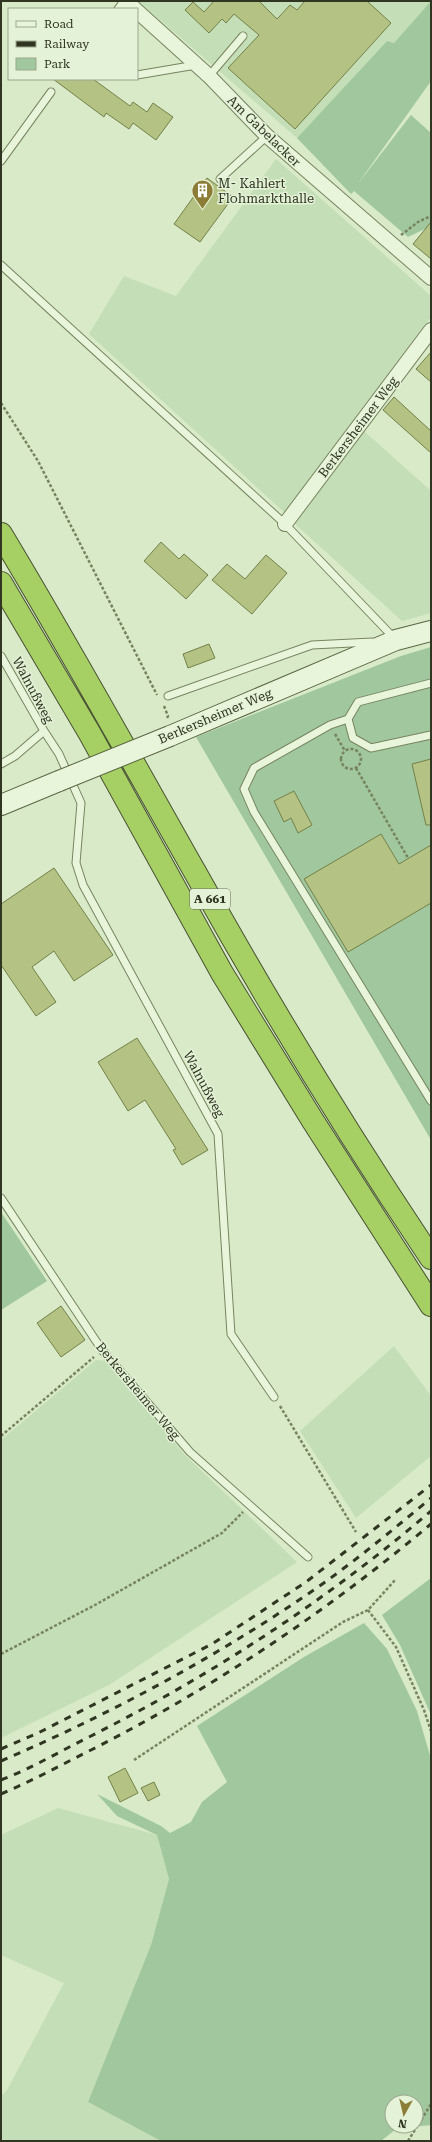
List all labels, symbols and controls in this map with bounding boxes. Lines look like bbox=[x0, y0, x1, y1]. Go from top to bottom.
legend bbox=[8, 8, 138, 80]
text: Road bbox=[44, 17, 74, 31]
text: Railway bbox=[44, 37, 90, 51]
text: Park bbox=[44, 57, 71, 71]
street label: Am Gabelacker bbox=[224, 92, 304, 170]
place label: M- Kahlert Flohmarkthalle bbox=[218, 176, 314, 206]
building icon: M- Kahlert Flohmarkthalle bbox=[190, 177, 216, 210]
street label: Berkersheimer Weg bbox=[315, 373, 401, 480]
street label: Walnußweg bbox=[9, 654, 57, 726]
street label: Berkersheimer Weg bbox=[156, 685, 275, 747]
road number: A 661 bbox=[190, 889, 230, 909]
street label: Walnußweg bbox=[180, 1048, 228, 1120]
street label: Berkersheimer Weg bbox=[93, 1339, 183, 1443]
north arrow bbox=[384, 2094, 424, 2134]
text: N bbox=[397, 2116, 408, 2130]

